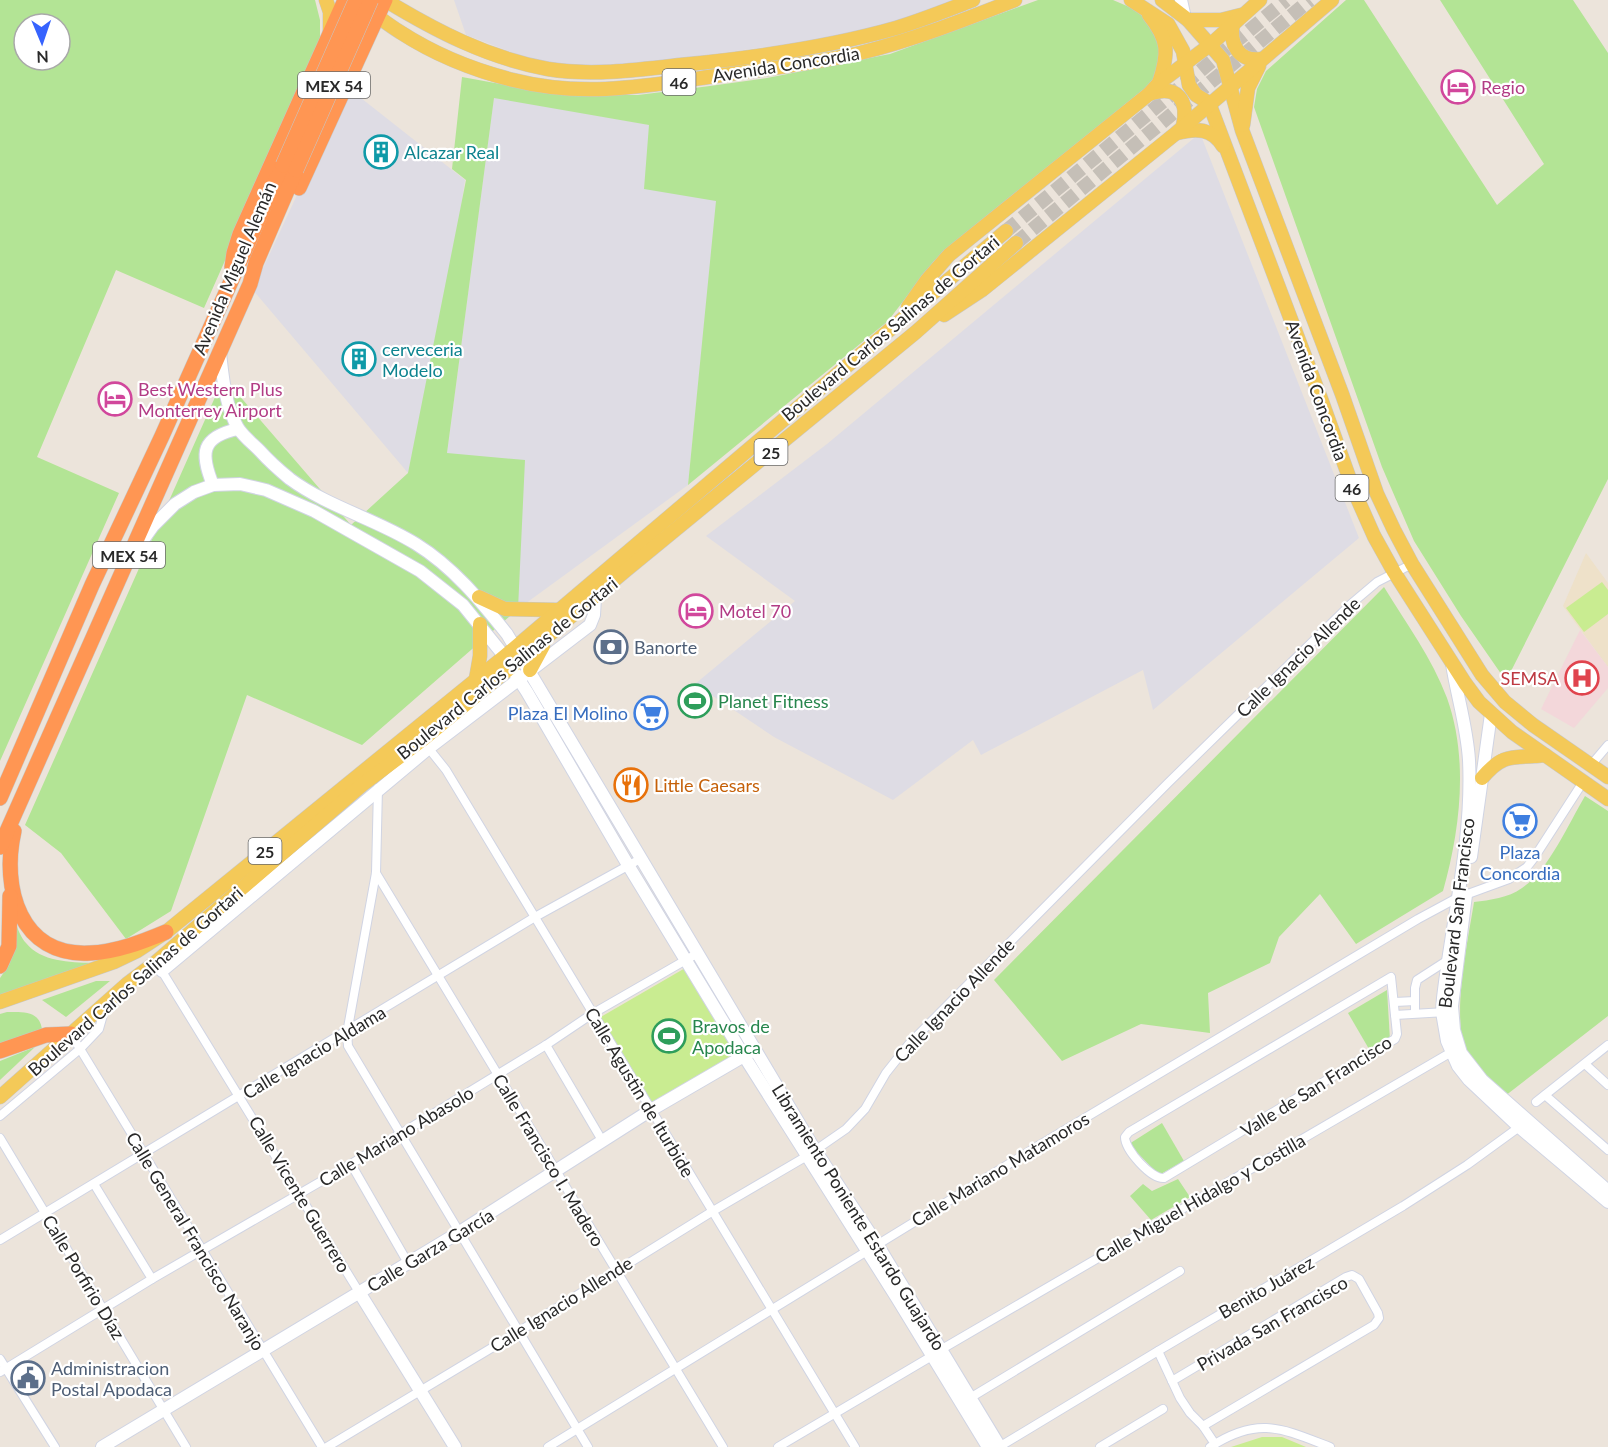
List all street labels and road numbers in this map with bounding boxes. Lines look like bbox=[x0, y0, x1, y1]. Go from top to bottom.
street label: Avenida Concordia bbox=[711, 42, 861, 86]
road number: 46 bbox=[662, 69, 696, 95]
road number: MEX 54 bbox=[298, 72, 370, 98]
street label: Avenida Miguel Alemán bbox=[188, 178, 280, 358]
street label: Boulevard Carlos Salinas de Gortari bbox=[777, 230, 1003, 426]
street label: Avenida Concordia bbox=[1281, 317, 1353, 463]
road number: 25 bbox=[754, 439, 788, 465]
road number: 46 bbox=[1336, 475, 1368, 501]
road number: MEX 54 bbox=[93, 542, 165, 568]
street label: Boulevard Carlos Salinas de Gortari bbox=[392, 572, 622, 764]
street label: Calle Ignacio Allende bbox=[1232, 592, 1364, 722]
street label: Boulevard San Francisco bbox=[1433, 817, 1479, 1009]
road number: 25 bbox=[248, 838, 282, 864]
street label: Boulevard Carlos Salinas de Gortari bbox=[23, 882, 247, 1080]
street label: Calle Ignacio Allende bbox=[889, 934, 1019, 1066]
street label: Calle Ignacio Aldama bbox=[238, 1001, 390, 1103]
street label: Calle Agustin de Iturbide bbox=[581, 1003, 699, 1181]
street label: Valle de San Francisco bbox=[1236, 1031, 1396, 1141]
street label: Calle Francisco I. Madero bbox=[489, 1070, 609, 1250]
street label: Libramiento Poniente Estardo Guajardo bbox=[768, 1080, 950, 1354]
street label: Calle Mariano Abasolo bbox=[315, 1081, 477, 1191]
street label: Calle Mariano Matamoros bbox=[907, 1107, 1093, 1231]
street label: Calle Vicente Guerrero bbox=[244, 1112, 356, 1276]
street label: Calle General Francisco Naranjo bbox=[122, 1128, 270, 1354]
street label: Calle Miguel Hidalgo y Costilla bbox=[1091, 1129, 1309, 1267]
street label: Calle Garza García bbox=[363, 1204, 497, 1296]
street label: Calle Porfirio Díaz bbox=[38, 1211, 130, 1343]
street label: Calle Ignacio Allende bbox=[486, 1251, 636, 1357]
street label: Benito Juárez bbox=[1214, 1251, 1318, 1323]
street label: Privada San Francisco bbox=[1193, 1271, 1351, 1375]

